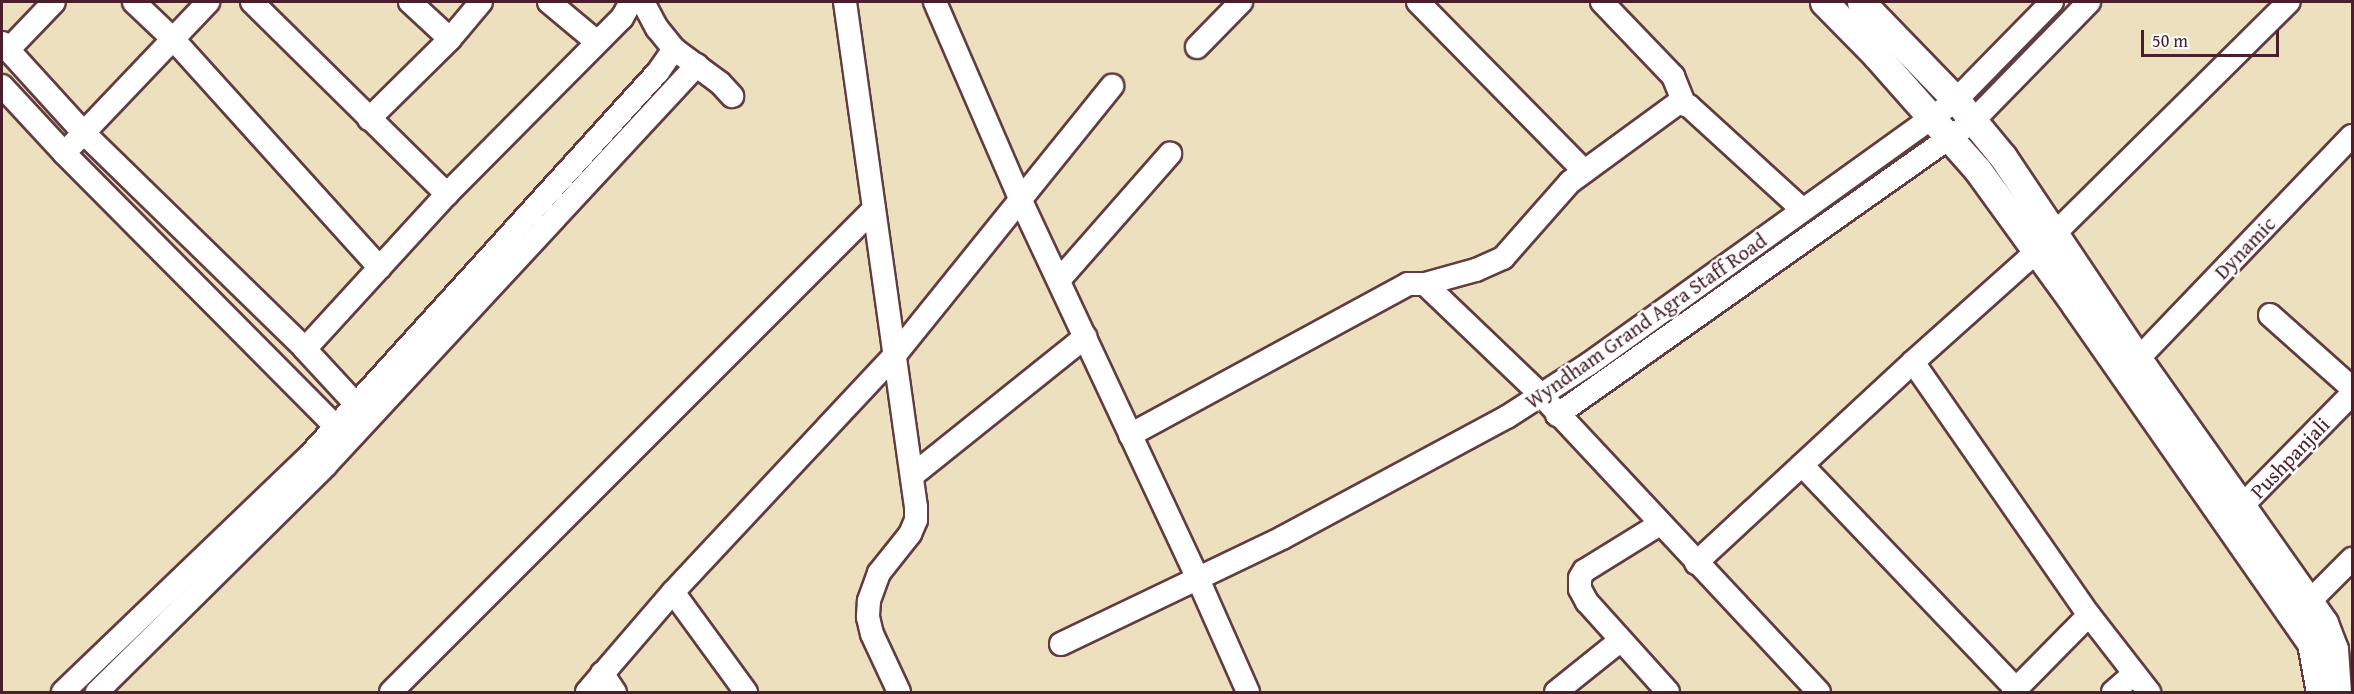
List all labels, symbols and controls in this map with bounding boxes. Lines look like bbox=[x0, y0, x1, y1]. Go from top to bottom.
scale bar bbox=[2144, 18, 2282, 56]
text: 50 m bbox=[2152, 27, 2188, 54]
street label: Dynamic bbox=[2209, 211, 2281, 285]
street label: Wyndham Grand Agra Staff Road bbox=[1520, 228, 1772, 414]
street label: Pushpanjali bbox=[2245, 412, 2335, 504]

